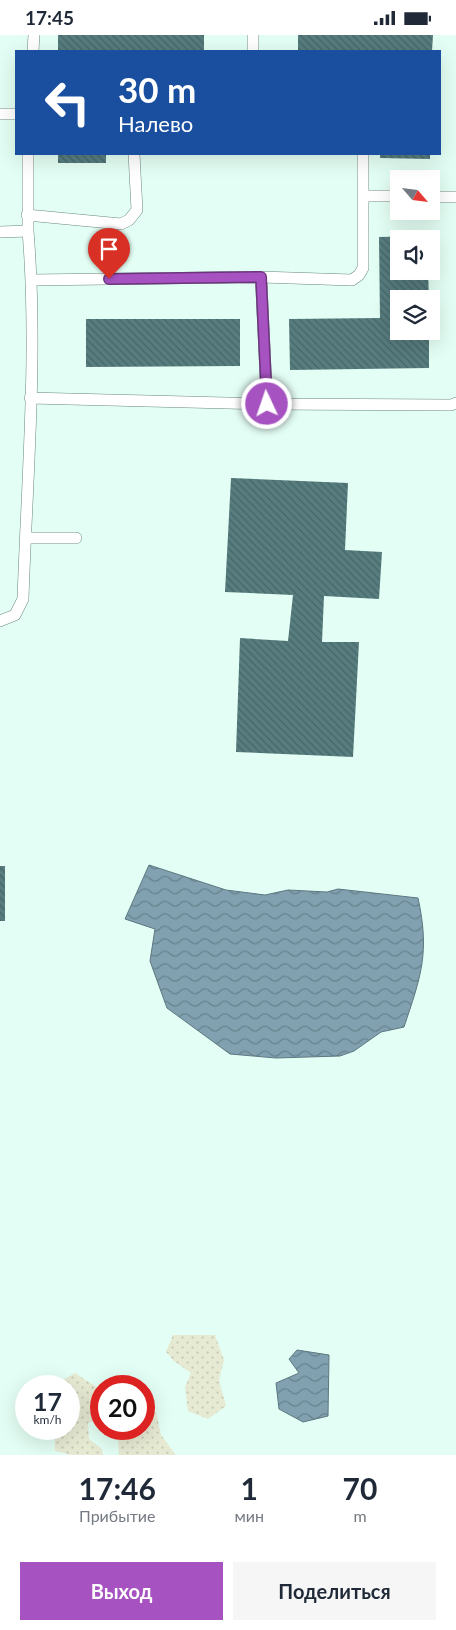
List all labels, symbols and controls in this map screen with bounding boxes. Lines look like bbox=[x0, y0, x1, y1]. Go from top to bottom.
text: 17:45 bbox=[25, 6, 74, 29]
text: 30 m bbox=[118, 68, 196, 110]
icon: left bbox=[35, 70, 100, 135]
text: Налево bbox=[118, 110, 193, 137]
north arrow bbox=[390, 170, 440, 220]
map controls bbox=[390, 170, 440, 340]
pin bbox=[88, 228, 130, 279]
button: sound bbox=[390, 230, 440, 280]
icon: arrive bbox=[95, 235, 123, 263]
button: layers bbox=[390, 290, 440, 340]
position arrow bbox=[240, 377, 292, 429]
speed limit sign: 20 bbox=[90, 1375, 155, 1440]
text: 17 bbox=[33, 1386, 62, 1416]
text: km/h bbox=[33, 1412, 62, 1427]
text: 17:46 bbox=[79, 1470, 156, 1506]
text: 1 bbox=[241, 1470, 258, 1506]
text: 70 bbox=[343, 1470, 377, 1506]
text: Прибытие bbox=[79, 1506, 155, 1525]
text: мин bbox=[234, 1506, 264, 1525]
text: m bbox=[353, 1506, 367, 1525]
button: Выход bbox=[20, 1562, 223, 1620]
button: Поделиться bbox=[233, 1562, 436, 1620]

